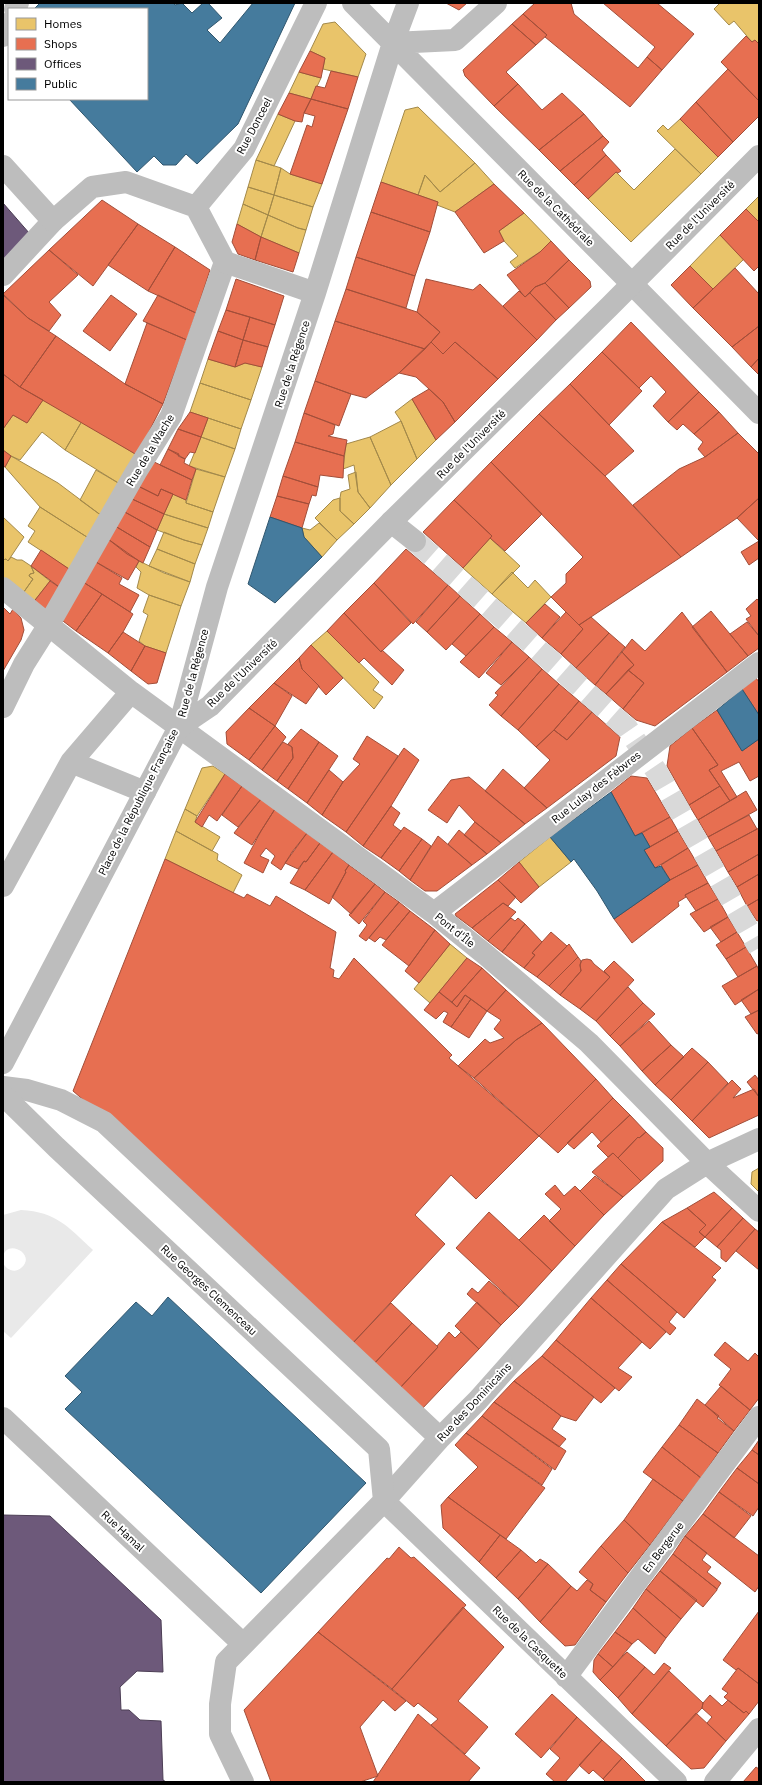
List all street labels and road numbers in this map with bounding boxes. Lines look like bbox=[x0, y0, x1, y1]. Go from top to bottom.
street label: Rue Donceel bbox=[233, 95, 275, 157]
street label: Rue de la Cathédrale bbox=[515, 167, 597, 249]
street label: Rue de l'Université bbox=[662, 177, 738, 253]
street label: Rue de la Régence bbox=[271, 319, 313, 409]
street label: Rue de l'Université bbox=[433, 406, 509, 482]
street label: Rue de la Wache bbox=[123, 411, 177, 489]
street label: Rue de la Régence bbox=[174, 627, 212, 719]
street label: Rue de l'Université bbox=[204, 636, 280, 710]
street label: Place de la République Française bbox=[95, 726, 181, 878]
street label: Rue Lulay des Fèbvres bbox=[548, 748, 644, 826]
street label: Pont d'Île bbox=[432, 910, 478, 950]
street label: Rue Georges Clemenceau bbox=[158, 1242, 260, 1338]
street label: Rue des Dominicains bbox=[434, 1360, 514, 1444]
street label: Rue Hamal bbox=[98, 1507, 148, 1555]
street label: En Bergerue bbox=[639, 1519, 687, 1575]
street label: Rue de la Casquette bbox=[490, 1603, 570, 1681]

